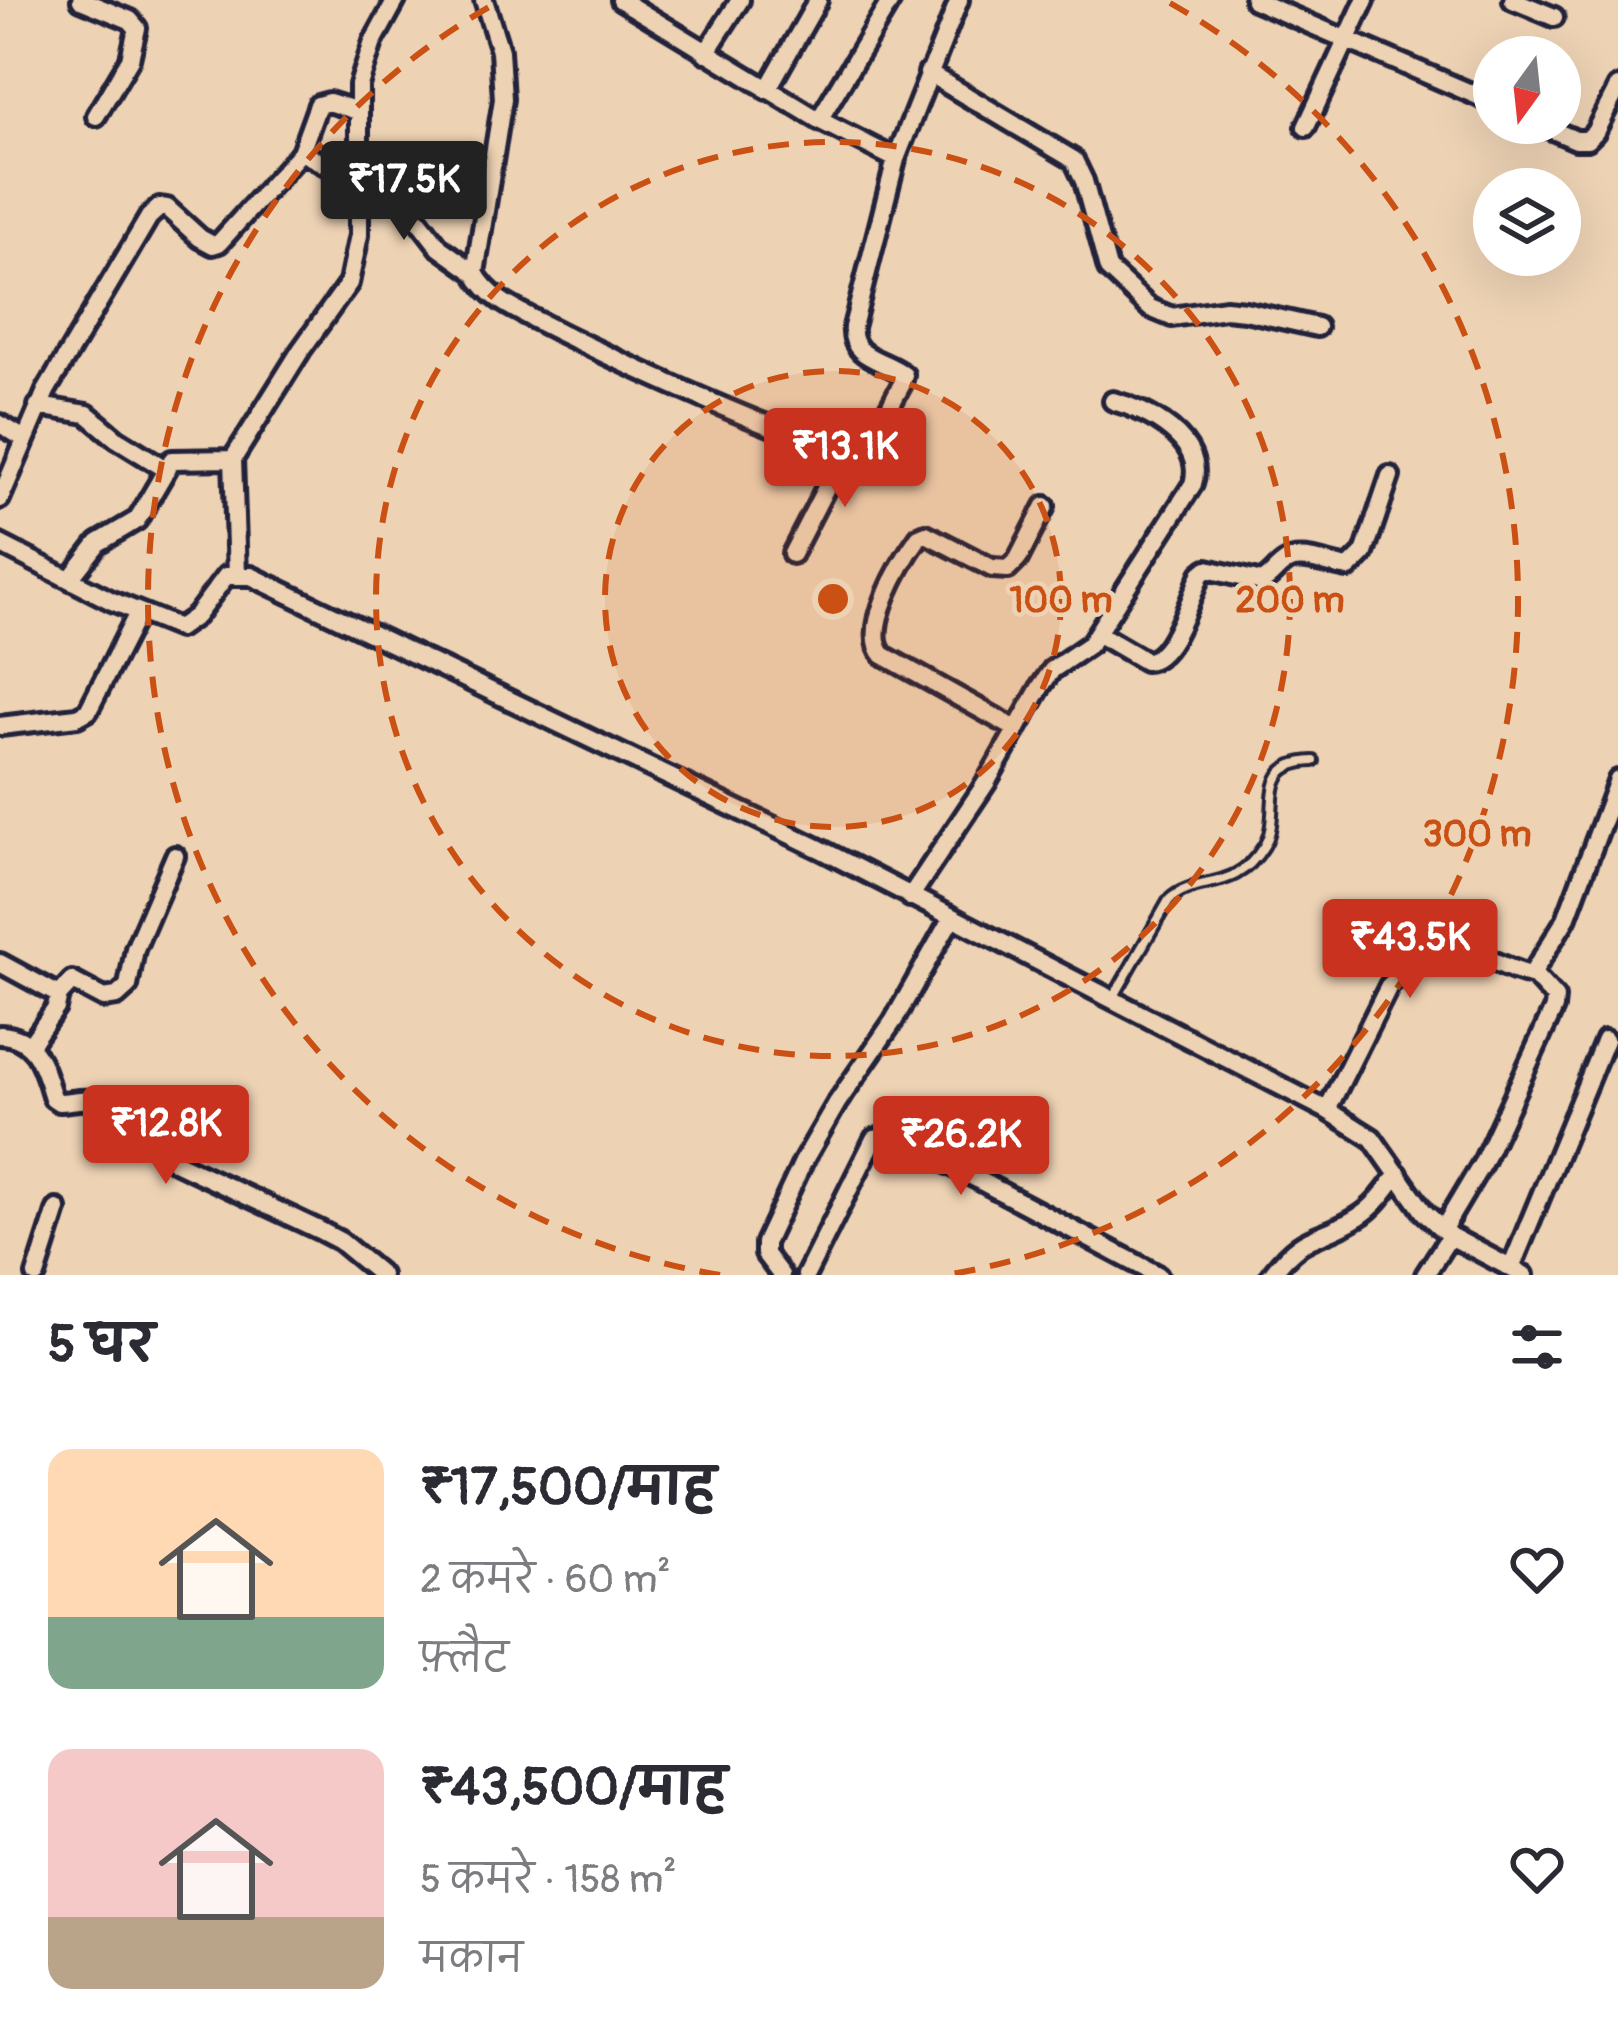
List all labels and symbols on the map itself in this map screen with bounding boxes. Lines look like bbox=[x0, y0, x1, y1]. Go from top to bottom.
north arrow bbox=[1473, 36, 1581, 144]
pin: ₹17.5K bbox=[306, 141, 502, 243]
pin: ₹13.1K bbox=[747, 408, 943, 510]
centre of rings bbox=[812, 578, 854, 620]
text: 100 m bbox=[1009, 578, 1113, 623]
text: 200 m bbox=[1235, 578, 1345, 623]
text: 300 m bbox=[1422, 812, 1532, 857]
pin: ₹43.5K bbox=[1312, 899, 1508, 1001]
pin: ₹12.8K bbox=[68, 1085, 264, 1187]
pin: ₹26.2K bbox=[863, 1096, 1059, 1198]

